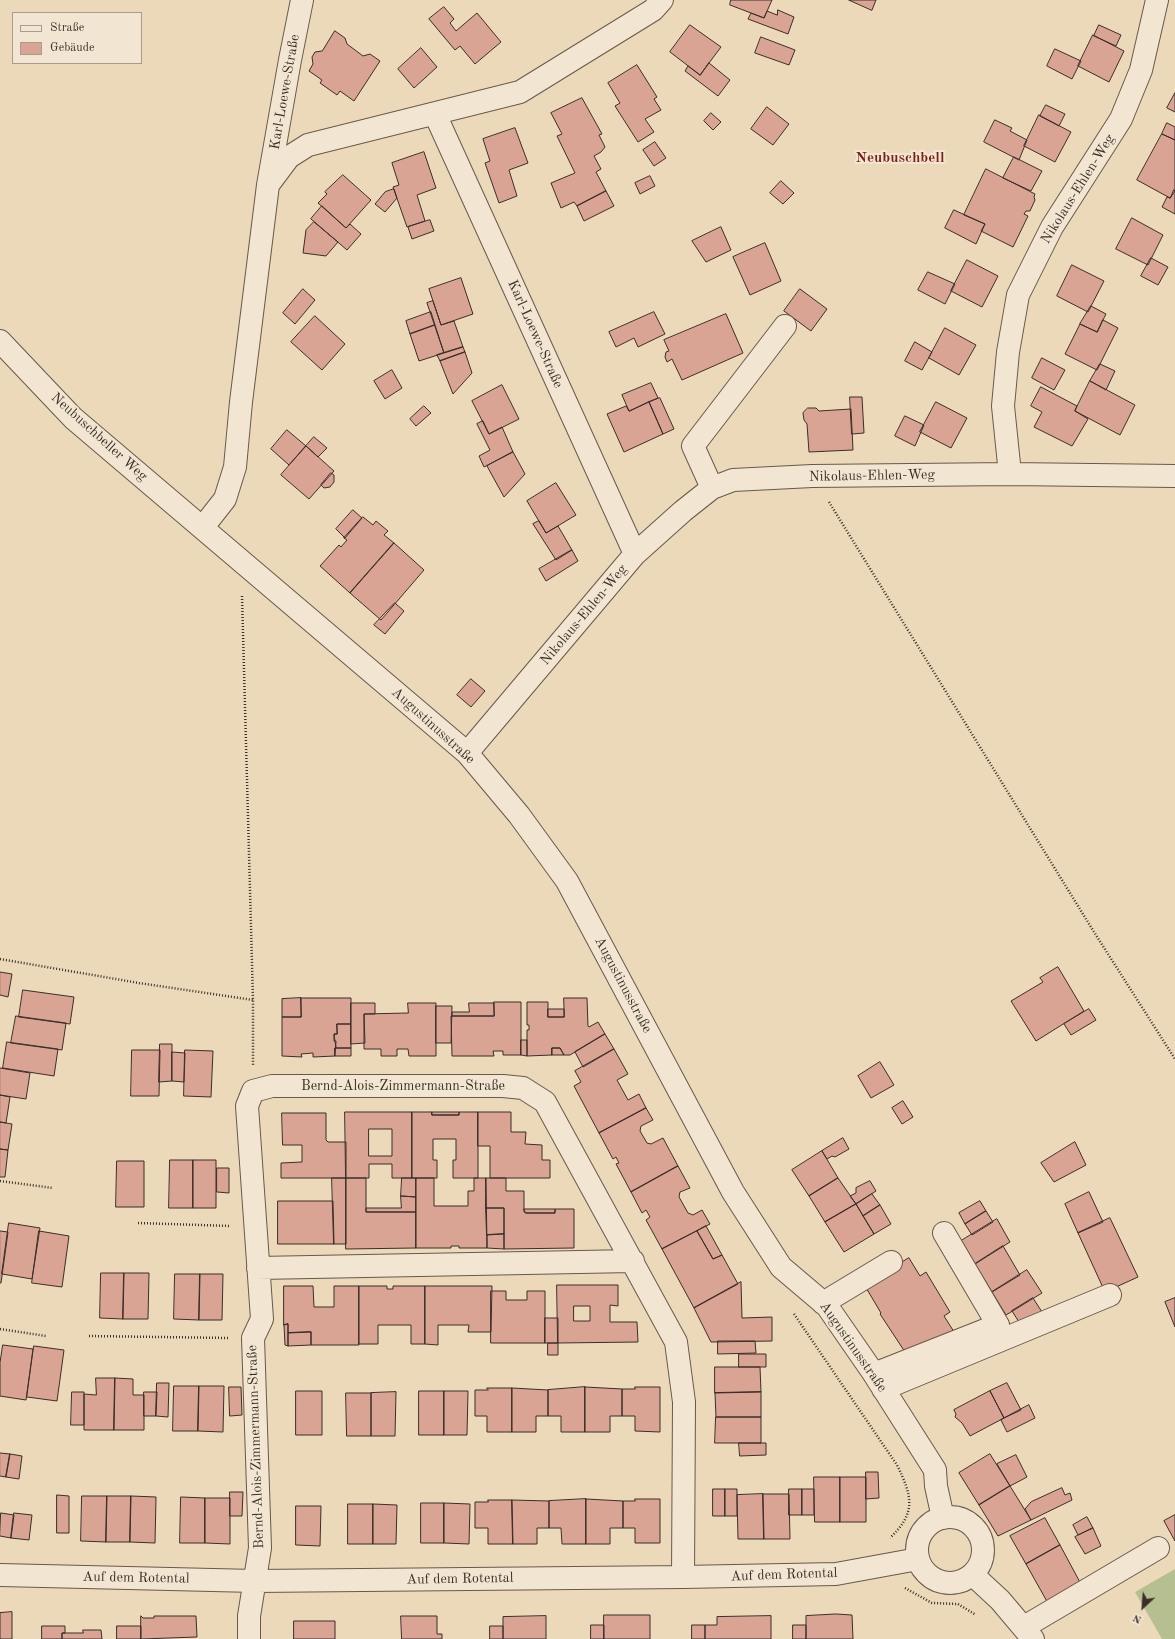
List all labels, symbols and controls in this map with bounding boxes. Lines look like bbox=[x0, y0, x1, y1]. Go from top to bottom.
legend bbox=[12, 12, 142, 64]
text: Straße bbox=[50, 22, 84, 34]
street label: Karl-Loewe-Straße bbox=[267, 33, 303, 151]
text: Gebäude bbox=[50, 42, 94, 54]
street label: Nikolaus-Ehlen-Weg bbox=[1037, 131, 1119, 247]
district label: Neubuschbell bbox=[855, 149, 945, 167]
street label: Karl-Loewe-Straße bbox=[504, 277, 566, 391]
street label: Neubuschbeller Weg bbox=[47, 389, 151, 485]
street label: Nikolaus-Ehlen-Weg bbox=[809, 467, 935, 485]
street label: Nikolaus-Ehlen-Weg bbox=[537, 561, 631, 669]
street label: Augustinusstraße bbox=[388, 684, 478, 768]
street label: Augustinusstraße bbox=[591, 934, 655, 1036]
street label: Bernd-Alois-Zimmermann-Straße bbox=[301, 1078, 505, 1094]
street label: Augustinusstraße bbox=[816, 1299, 890, 1395]
street label: Bernd-Alois-Zimmermann-Straße bbox=[244, 1345, 268, 1549]
street label: Auf dem Rotental bbox=[730, 1565, 838, 1585]
street label: Auf dem Rotental bbox=[82, 1569, 190, 1587]
street label: Auf dem Rotental bbox=[406, 1570, 514, 1588]
north arrow bbox=[1123, 1587, 1163, 1627]
text: N bbox=[1131, 1611, 1144, 1625]

